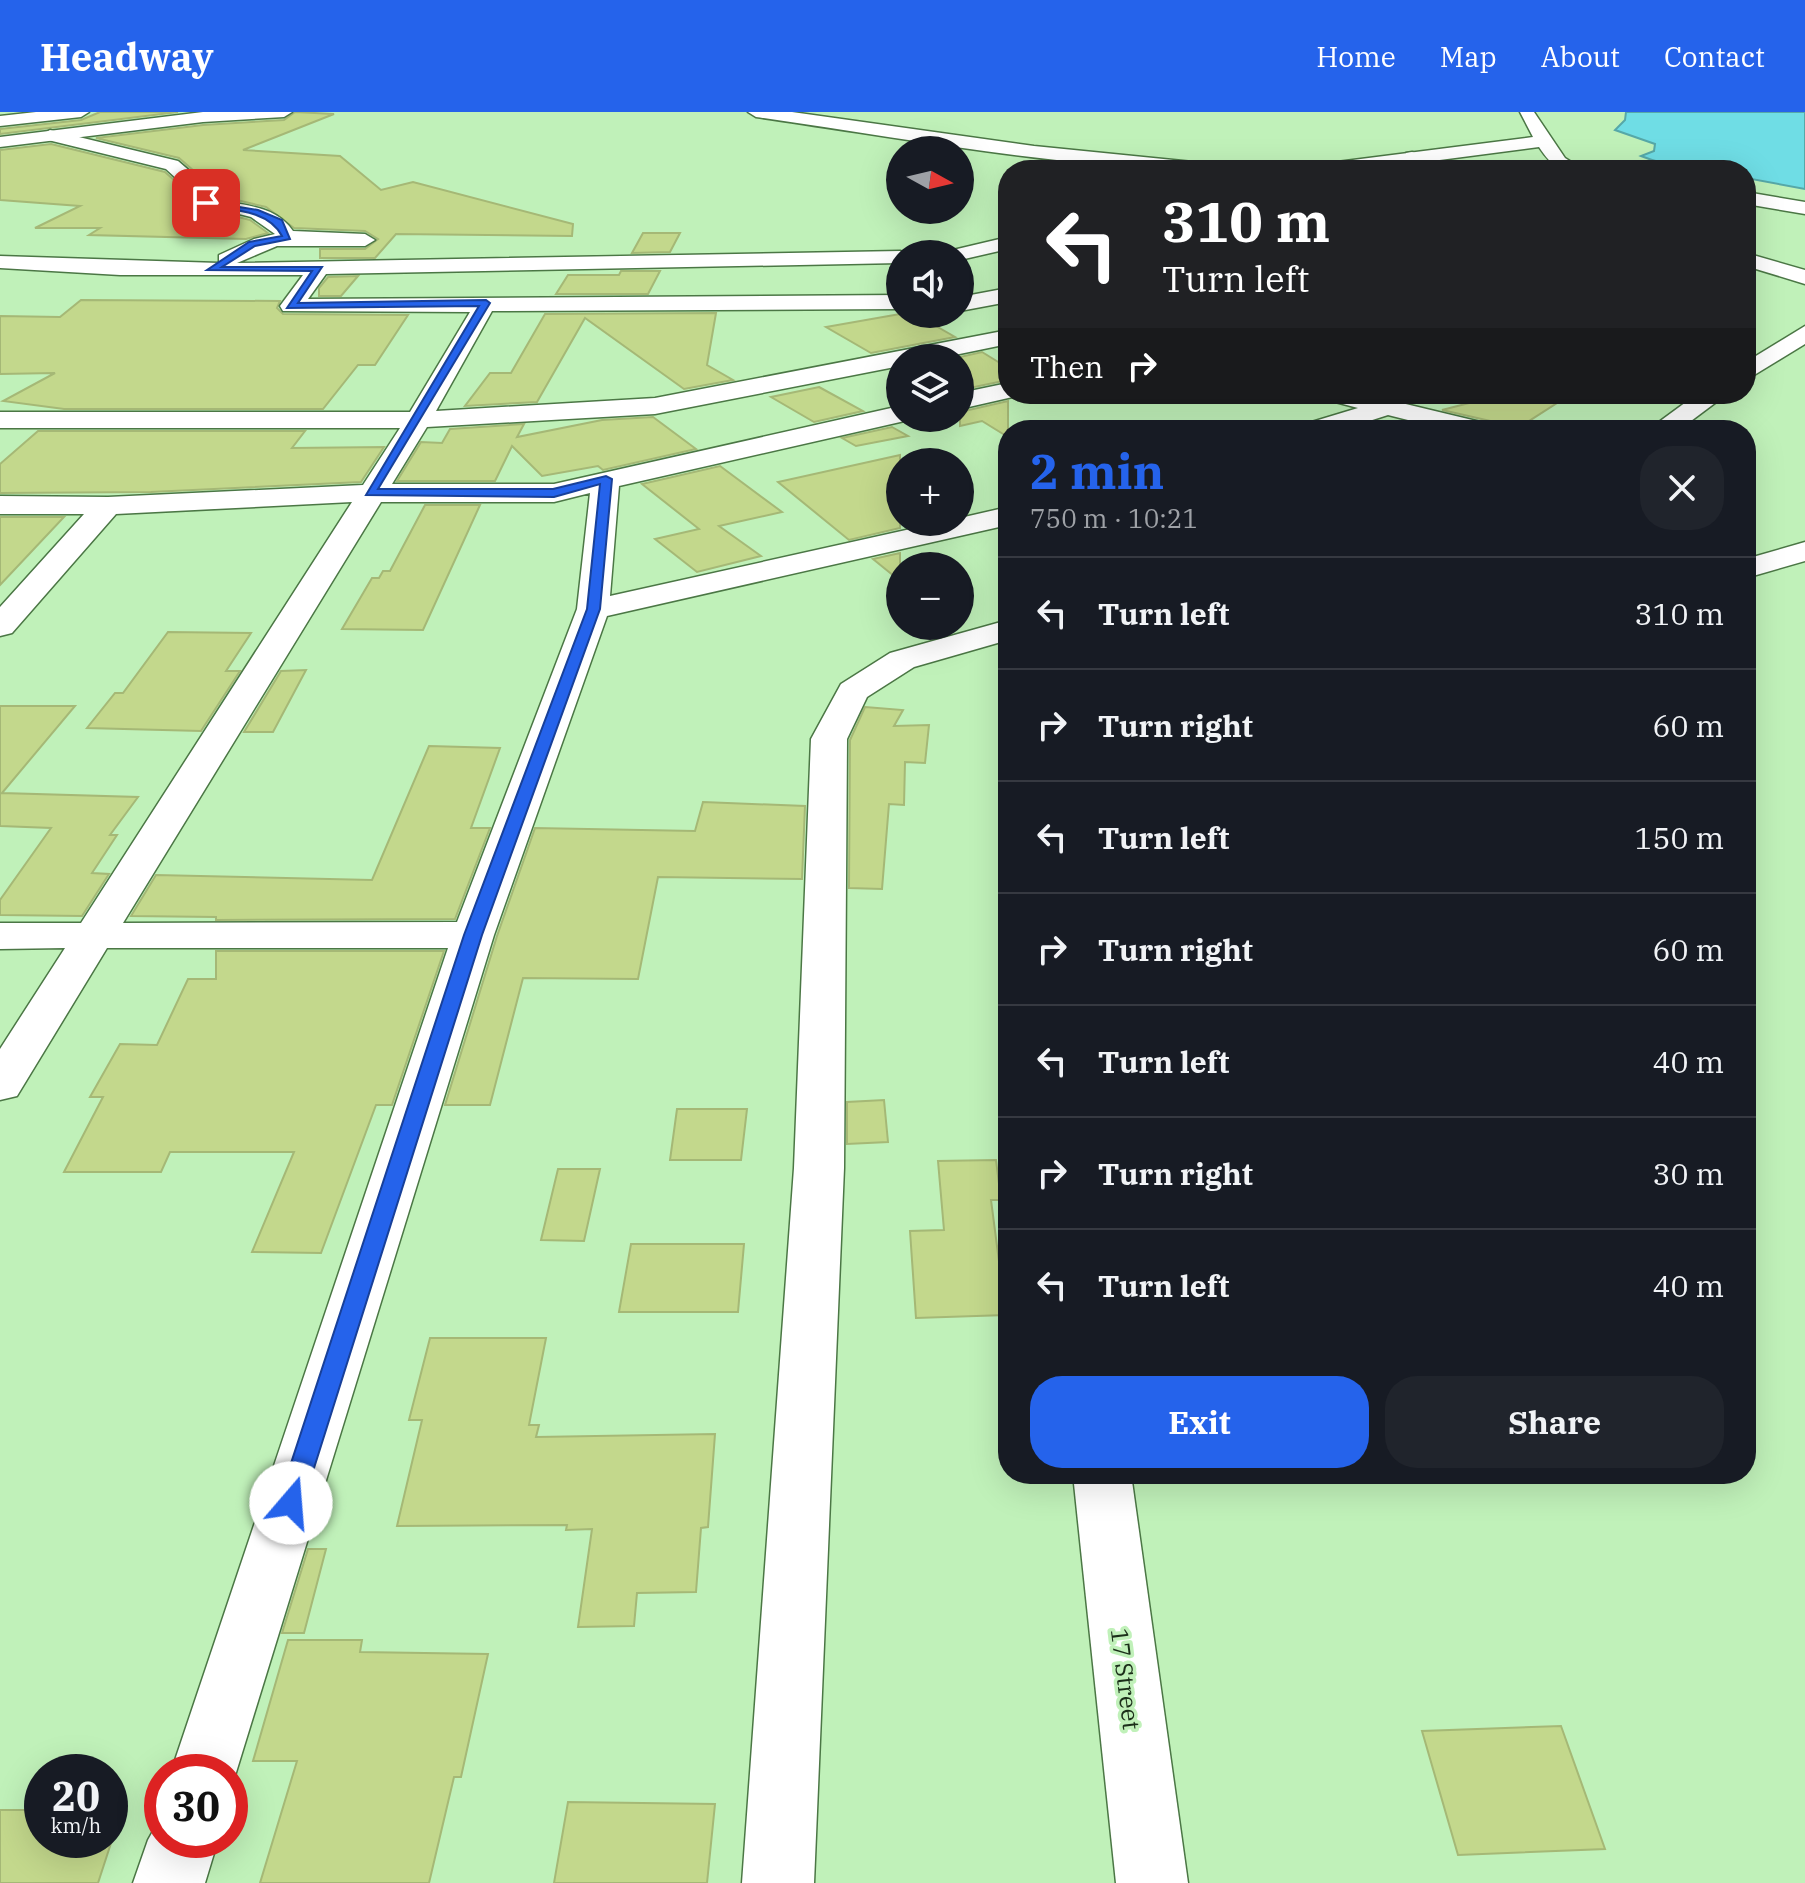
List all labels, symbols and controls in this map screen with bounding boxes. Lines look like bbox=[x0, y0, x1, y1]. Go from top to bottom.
text: Headway bbox=[40, 32, 214, 81]
text: Home bbox=[1316, 38, 1396, 75]
text: Map bbox=[1440, 38, 1497, 75]
text: About bbox=[1541, 38, 1620, 75]
text: Contact bbox=[1664, 38, 1765, 75]
north arrow bbox=[886, 136, 974, 224]
map controls bbox=[886, 136, 974, 640]
pin bbox=[172, 169, 240, 237]
icon: arrive bbox=[184, 181, 228, 225]
text: 310 m bbox=[1162, 185, 1330, 257]
icon: left bbox=[1030, 192, 1134, 296]
button: sound bbox=[886, 240, 974, 328]
text: Turn left bbox=[1162, 255, 1309, 302]
button: layers bbox=[886, 344, 974, 432]
icon: right bbox=[1120, 344, 1164, 388]
text: Then bbox=[1030, 347, 1104, 386]
text: 2 min bbox=[1030, 440, 1164, 502]
button: close bbox=[1640, 446, 1724, 530]
button: + bbox=[886, 448, 974, 536]
text: 750 m · 10:21 bbox=[1030, 501, 1198, 535]
button: − bbox=[886, 552, 974, 640]
icon: left bbox=[1030, 591, 1074, 635]
text: Turn left bbox=[1098, 594, 1230, 633]
text: 310 m bbox=[1634, 594, 1724, 633]
icon: right bbox=[1030, 703, 1074, 747]
text: Turn right bbox=[1098, 706, 1253, 745]
text: 60 m bbox=[1652, 706, 1724, 745]
icon: left bbox=[1030, 815, 1074, 859]
text: Turn left bbox=[1098, 818, 1230, 857]
text: 150 m bbox=[1634, 818, 1724, 857]
icon: right bbox=[1030, 927, 1074, 971]
text: Turn right bbox=[1098, 930, 1253, 969]
text: 60 m bbox=[1652, 930, 1724, 969]
icon: left bbox=[1030, 1039, 1074, 1083]
text: Turn left bbox=[1098, 1042, 1230, 1081]
text: 40 m bbox=[1652, 1042, 1724, 1081]
icon: right bbox=[1030, 1151, 1074, 1195]
text: Turn right bbox=[1098, 1154, 1253, 1193]
text: 30 m bbox=[1652, 1154, 1724, 1193]
icon: left bbox=[1030, 1263, 1074, 1307]
text: Turn left bbox=[1098, 1266, 1230, 1305]
text: 40 m bbox=[1652, 1266, 1724, 1305]
button: Exit bbox=[1030, 1376, 1369, 1468]
button: Share bbox=[1385, 1376, 1724, 1468]
position arrow bbox=[249, 1461, 333, 1545]
street label: 17 Street bbox=[1104, 1627, 1148, 1731]
speed limit sign: 30 bbox=[144, 1754, 248, 1858]
text: 20 bbox=[52, 1770, 100, 1822]
text: km/h bbox=[51, 1812, 101, 1839]

